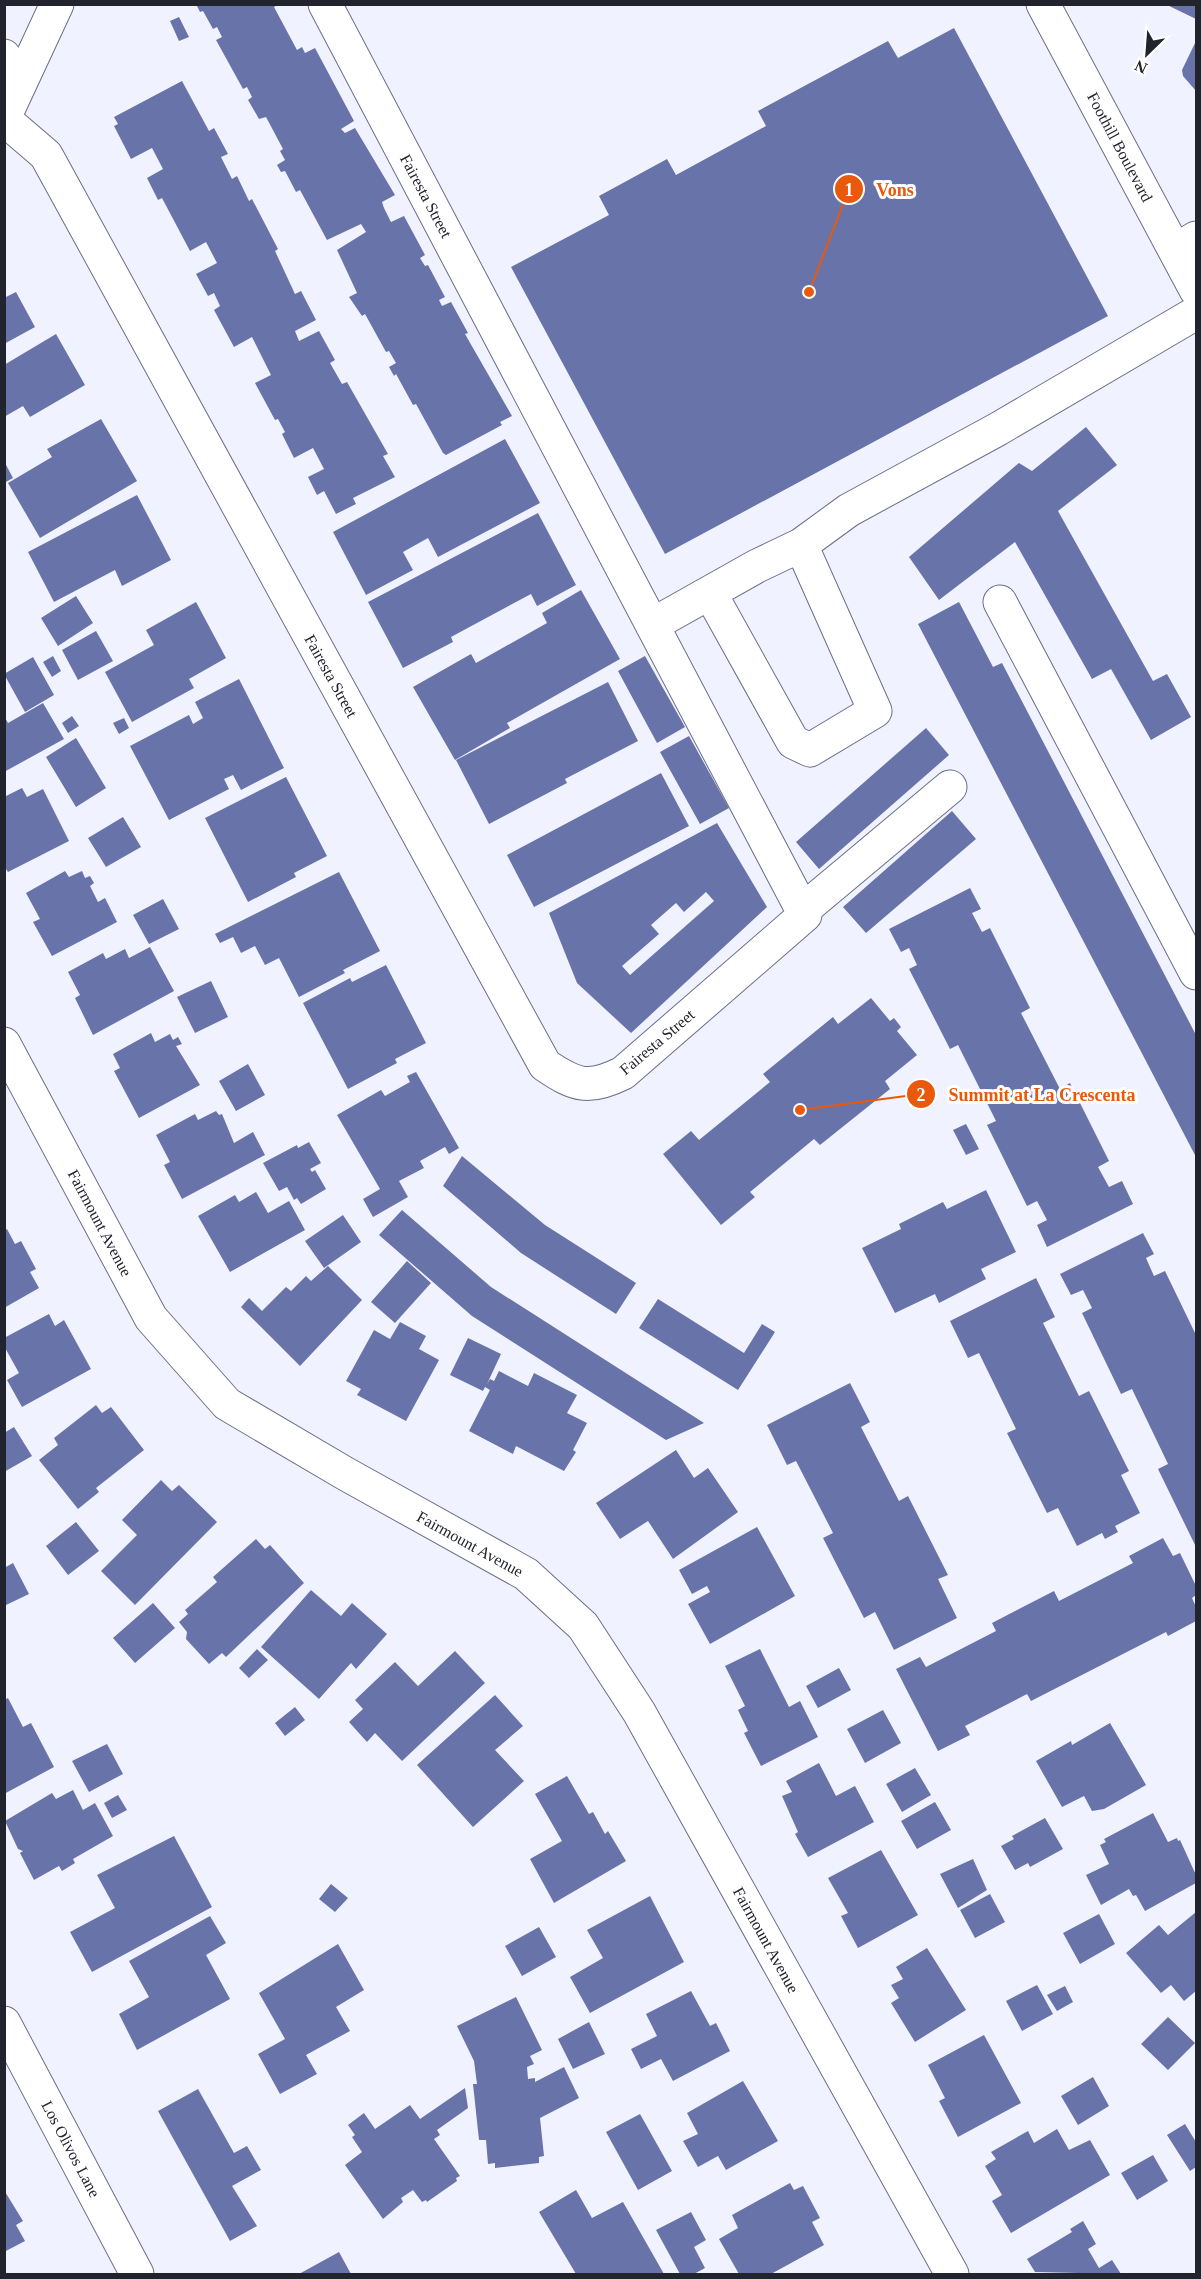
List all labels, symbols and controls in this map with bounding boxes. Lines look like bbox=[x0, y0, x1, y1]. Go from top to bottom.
north arrow bbox=[1117, 24, 1177, 84]
text: N bbox=[1132, 57, 1150, 77]
street label: Foothill Boulevard bbox=[1084, 89, 1156, 205]
street label: Fairesta Street bbox=[397, 151, 455, 241]
callout: Vons bbox=[834, 171, 926, 207]
text: 1 bbox=[845, 180, 854, 200]
text: Vons bbox=[876, 180, 914, 200]
street label: Fairesta Street bbox=[301, 632, 361, 721]
street label: Fairesta Street bbox=[616, 1006, 698, 1078]
callout: Summit at La Crescenta bbox=[906, 1076, 1147, 1112]
text: 2 bbox=[917, 1085, 926, 1105]
text: Summit at La Crescenta bbox=[948, 1085, 1136, 1105]
street label: Fairmount Avenue bbox=[65, 1167, 135, 1279]
street label: Fairmount Avenue bbox=[414, 1508, 526, 1580]
street label: Fairmount Avenue bbox=[730, 1884, 802, 1996]
street label: Los Olivos Lane bbox=[38, 2098, 104, 2200]

